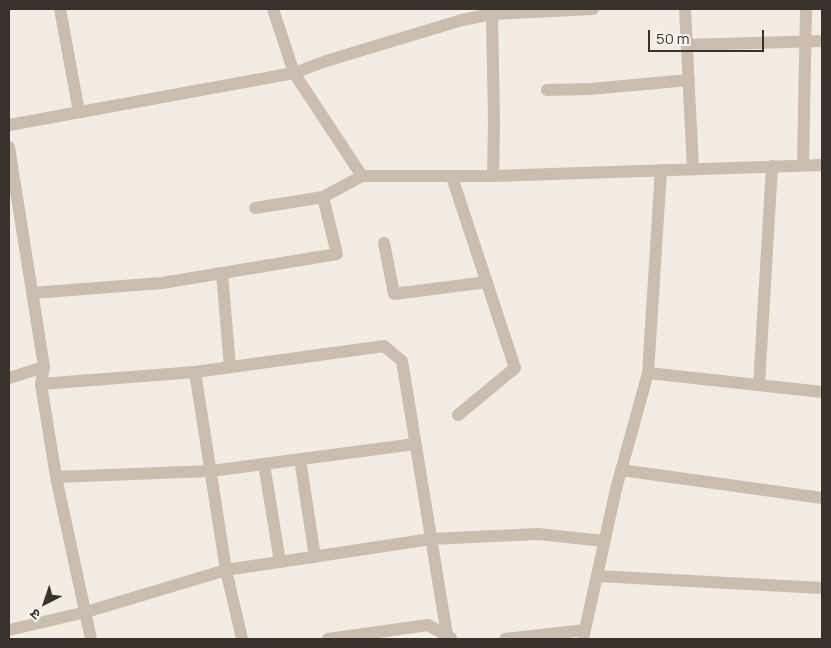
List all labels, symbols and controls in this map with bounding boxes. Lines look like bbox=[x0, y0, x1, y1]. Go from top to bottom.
scale bar bbox=[651, 20, 767, 52]
text: 50 m bbox=[656, 28, 690, 49]
north arrow bbox=[20, 578, 70, 628]
text: उ bbox=[26, 605, 44, 625]

